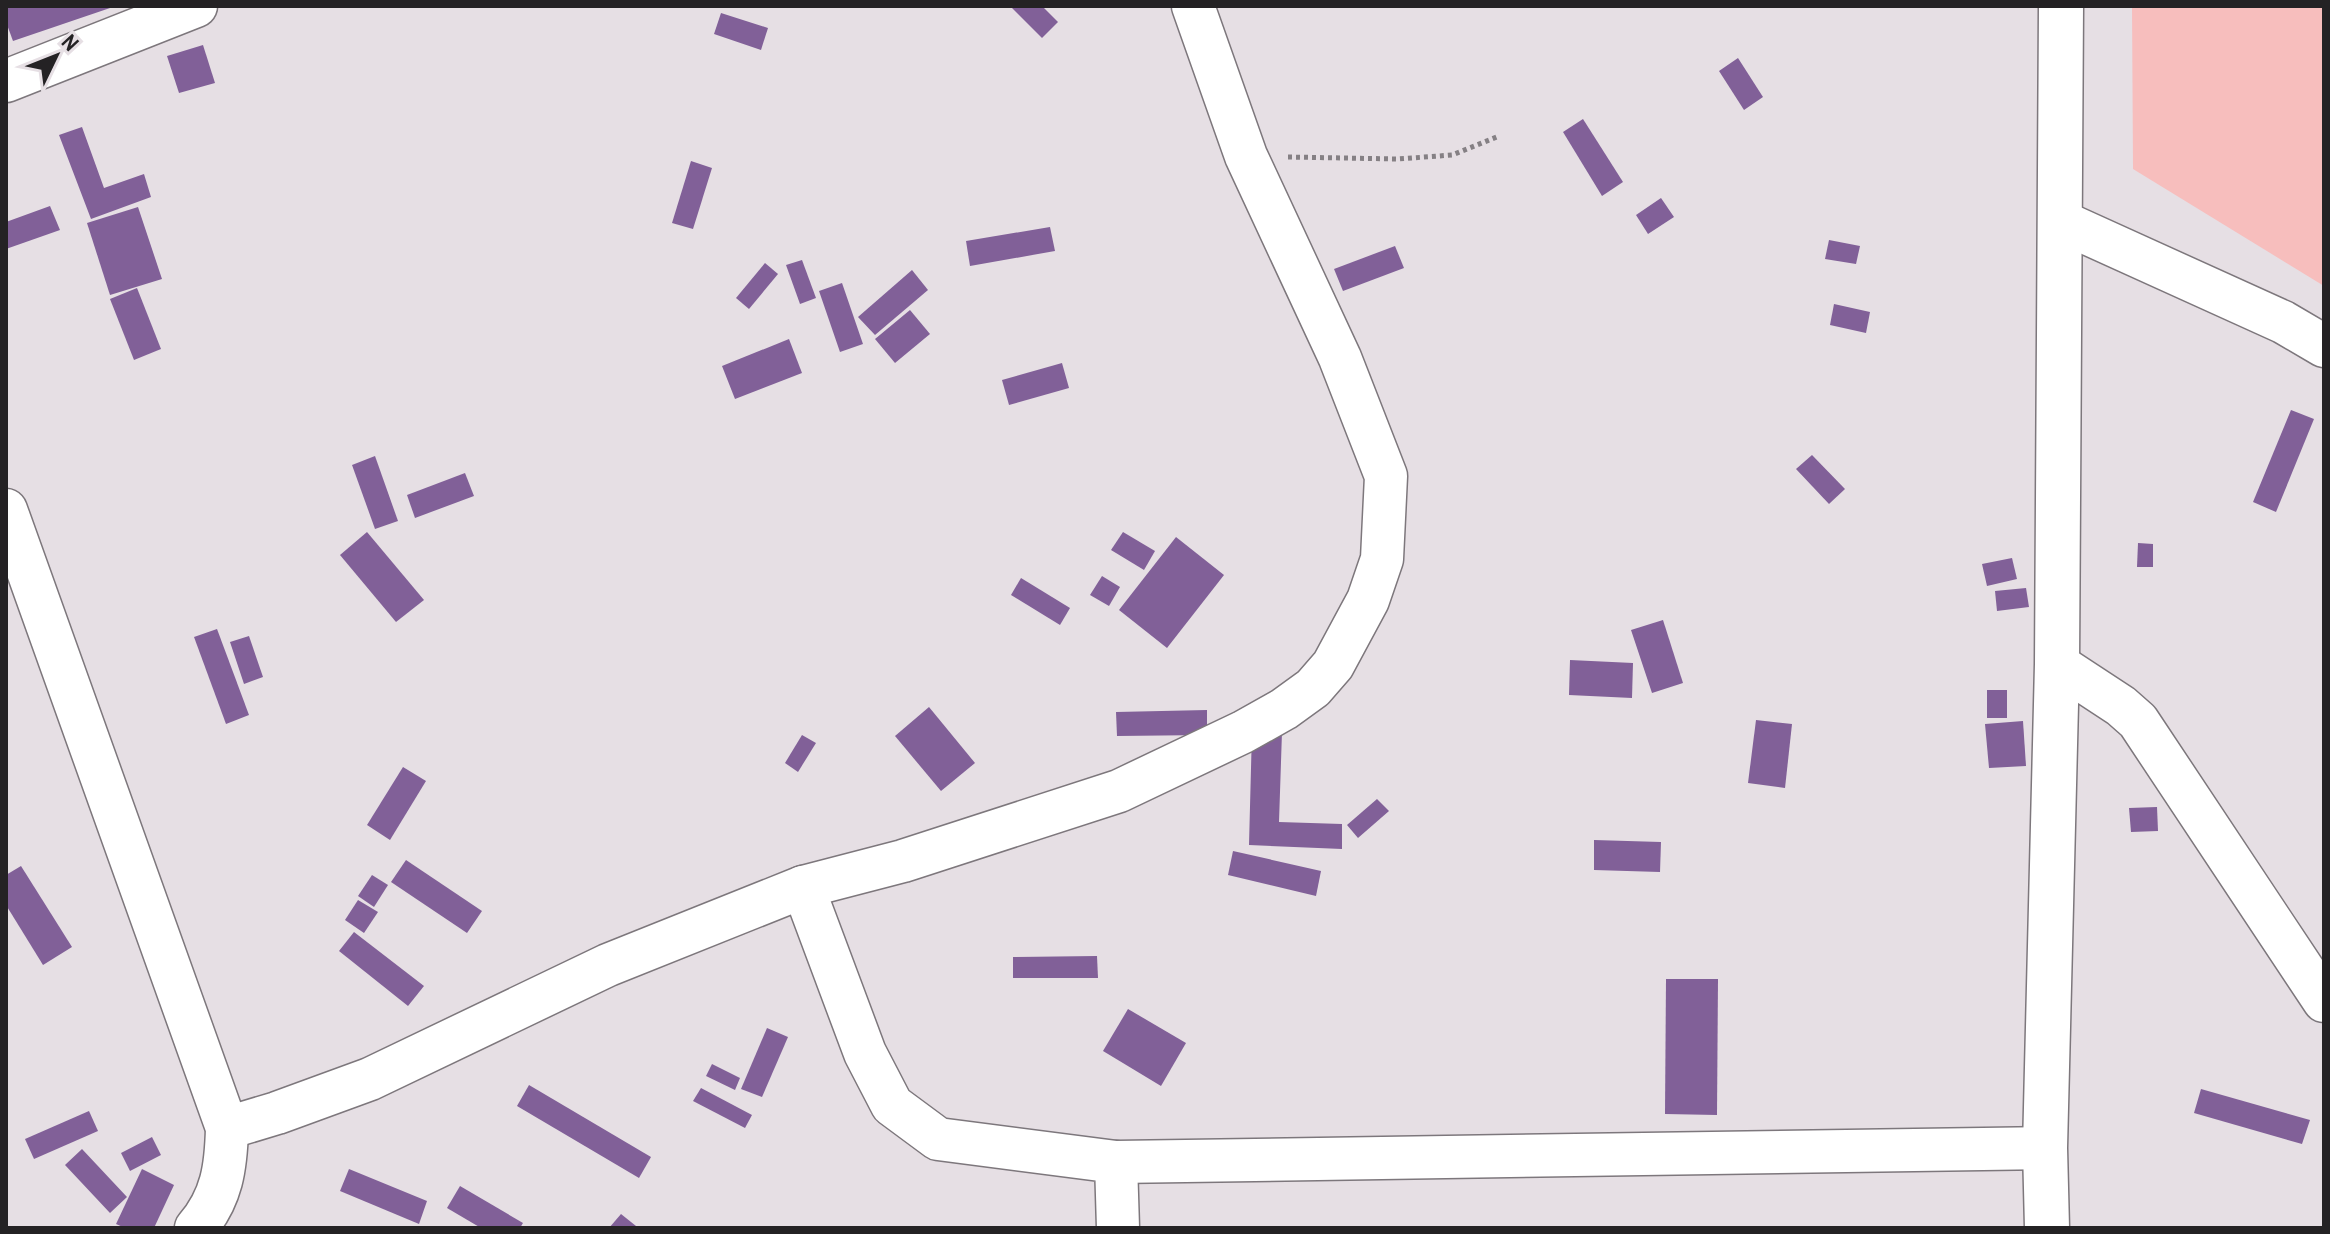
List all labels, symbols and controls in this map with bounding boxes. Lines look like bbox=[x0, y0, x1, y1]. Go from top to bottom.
north arrow bbox=[16, 16, 96, 96]
text: N bbox=[55, 27, 86, 57]

